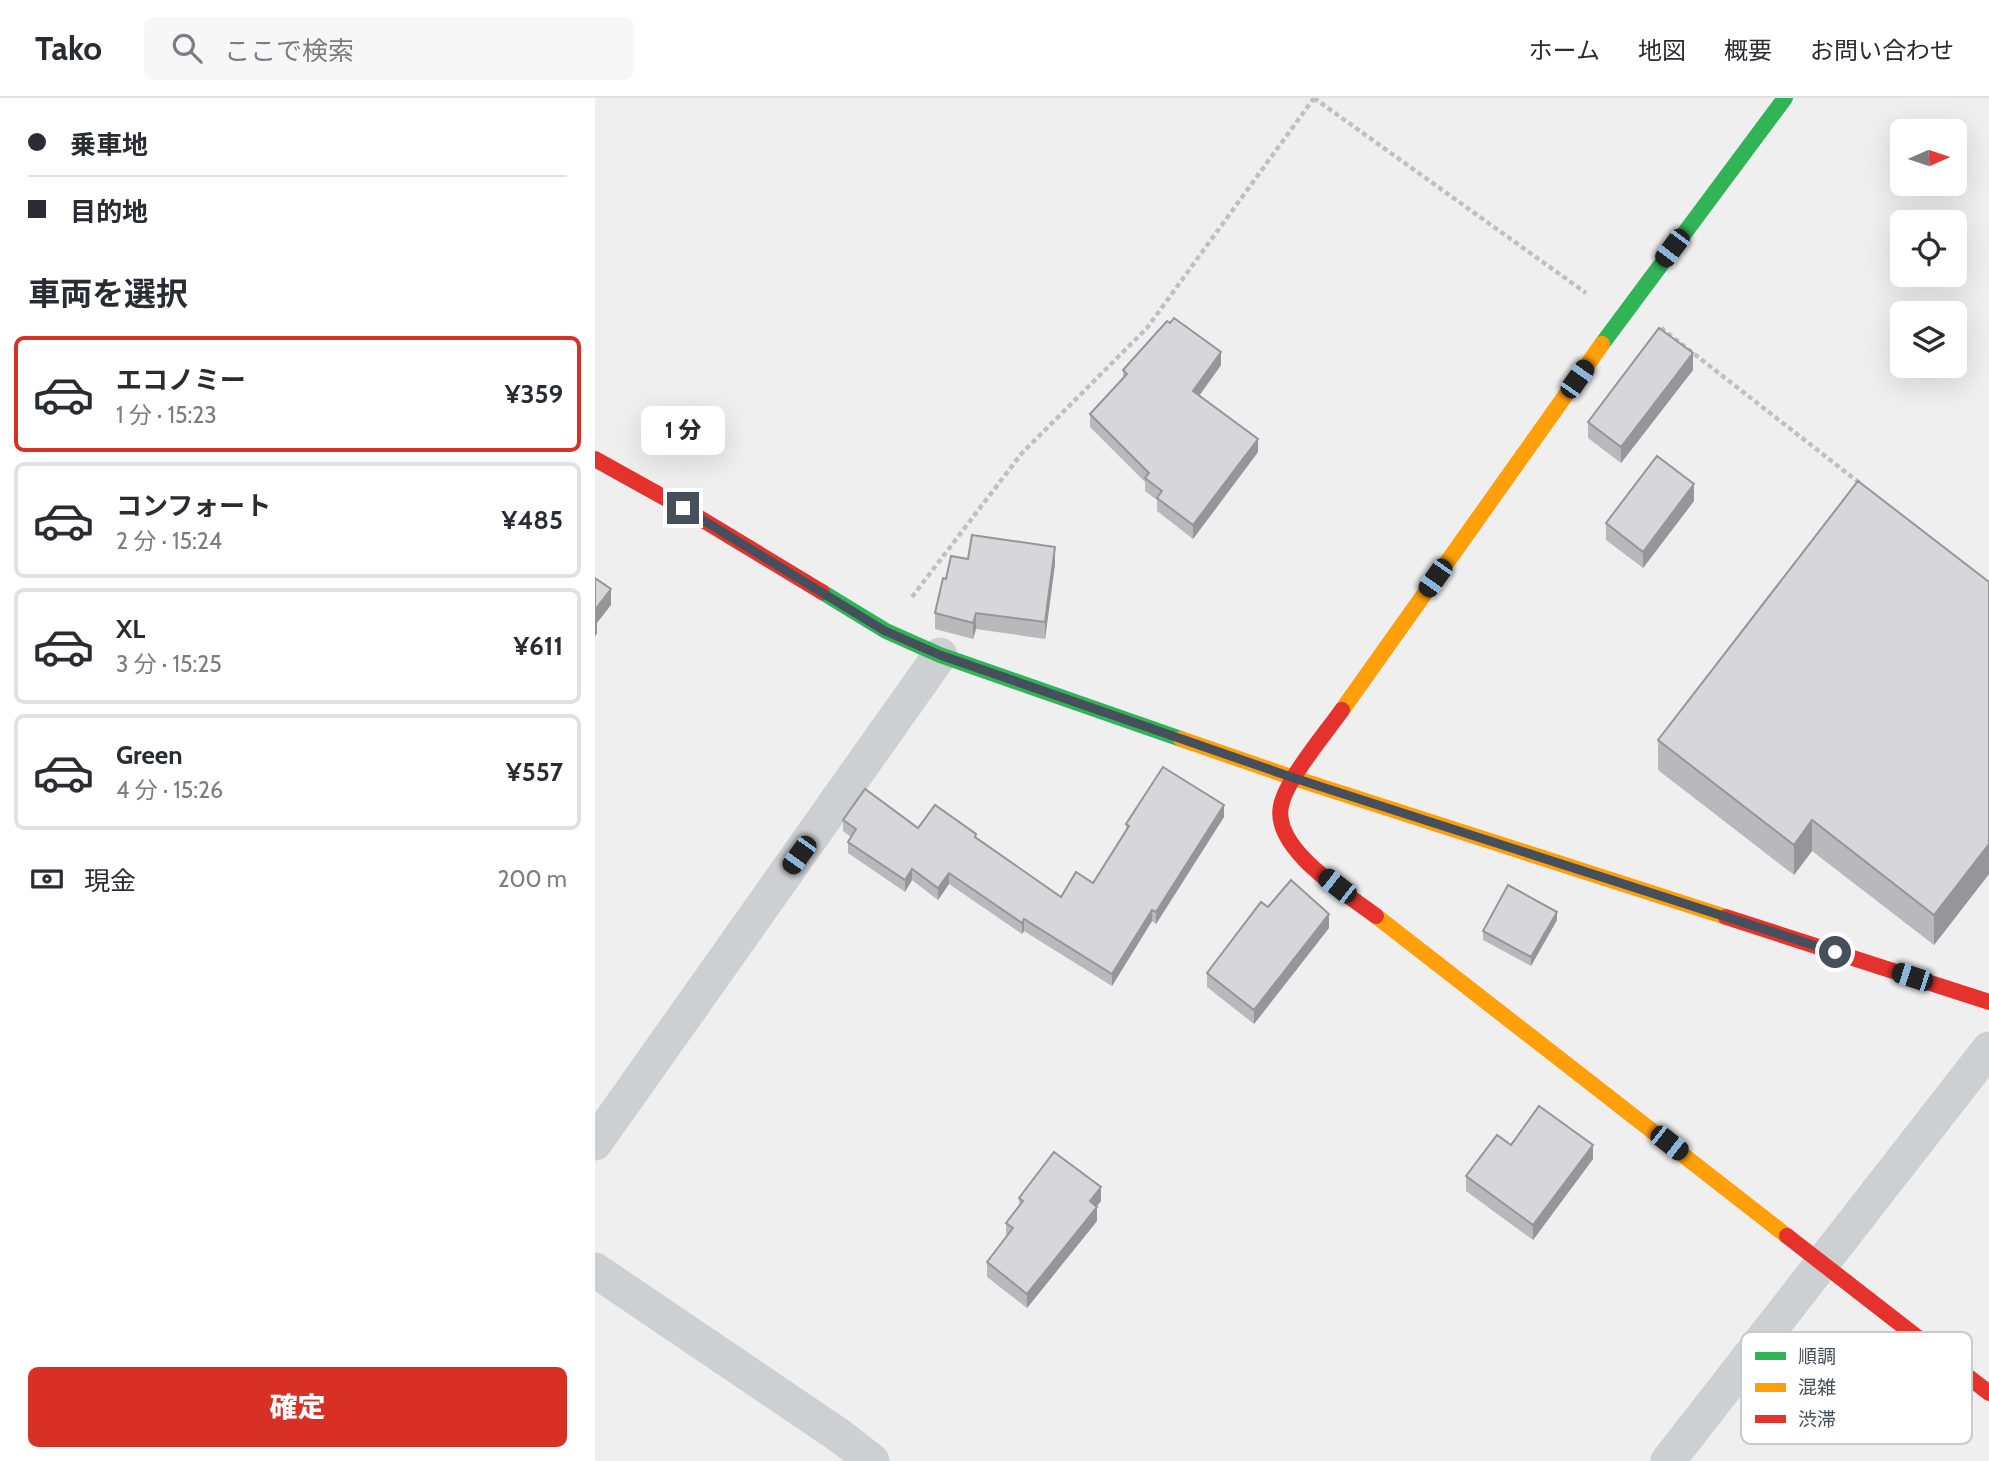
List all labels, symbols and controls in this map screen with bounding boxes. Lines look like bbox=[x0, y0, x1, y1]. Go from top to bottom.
search box bbox=[144, 17, 634, 80]
text: Tako bbox=[35, 28, 102, 68]
icon: search bbox=[168, 29, 206, 67]
text: ここで検索 bbox=[224, 35, 354, 67]
text: ホーム bbox=[1529, 36, 1600, 65]
text: 地図 bbox=[1638, 36, 1686, 65]
text: 概要 bbox=[1724, 36, 1772, 65]
text: お問い合わせ bbox=[1810, 36, 1954, 65]
north arrow bbox=[1890, 119, 1967, 196]
map controls bbox=[1890, 119, 1967, 378]
text: 乗車地 bbox=[70, 129, 148, 161]
text: 目的地 bbox=[70, 196, 148, 228]
button: locate bbox=[1890, 210, 1967, 287]
car bbox=[1651, 225, 1694, 271]
text: 車両を選択 bbox=[28, 274, 188, 313]
button: layers bbox=[1890, 301, 1967, 378]
car bbox=[1557, 356, 1598, 402]
icon: car bbox=[32, 363, 95, 426]
text: エコノミー bbox=[116, 364, 246, 396]
text: ¥359 bbox=[505, 378, 563, 410]
text: 1 分 · 15:23 bbox=[116, 401, 217, 429]
callout: 1 分 bbox=[641, 406, 725, 456]
text: 1 分 bbox=[665, 416, 701, 444]
icon: car bbox=[32, 489, 95, 552]
text: コンフォート bbox=[116, 490, 271, 522]
route end bbox=[667, 492, 699, 524]
text: ¥485 bbox=[501, 504, 563, 536]
text: 2 分 · 15:24 bbox=[116, 527, 222, 555]
car bbox=[1415, 555, 1456, 601]
text: XL bbox=[116, 613, 145, 645]
icon: car bbox=[32, 615, 95, 678]
text: ¥611 bbox=[513, 630, 563, 662]
text: 3 分 · 15:25 bbox=[116, 650, 222, 678]
text: Green bbox=[116, 739, 183, 771]
icon: car bbox=[32, 741, 95, 804]
text: ¥557 bbox=[506, 756, 563, 788]
text: 4 分 · 15:26 bbox=[116, 776, 223, 804]
car bbox=[779, 832, 820, 878]
icon: cash bbox=[28, 860, 66, 898]
text: 現金 bbox=[84, 865, 136, 897]
text: 200 m bbox=[497, 865, 567, 893]
car bbox=[1314, 865, 1361, 907]
route start bbox=[1819, 936, 1851, 968]
car bbox=[1889, 961, 1936, 993]
car bbox=[1646, 1122, 1693, 1164]
legend bbox=[1741, 1332, 1972, 1444]
text: 順調 bbox=[1798, 1345, 1836, 1368]
button: 確定 bbox=[28, 1367, 567, 1447]
text: 混雑 bbox=[1798, 1376, 1836, 1399]
text: 渋滞 bbox=[1798, 1408, 1836, 1431]

